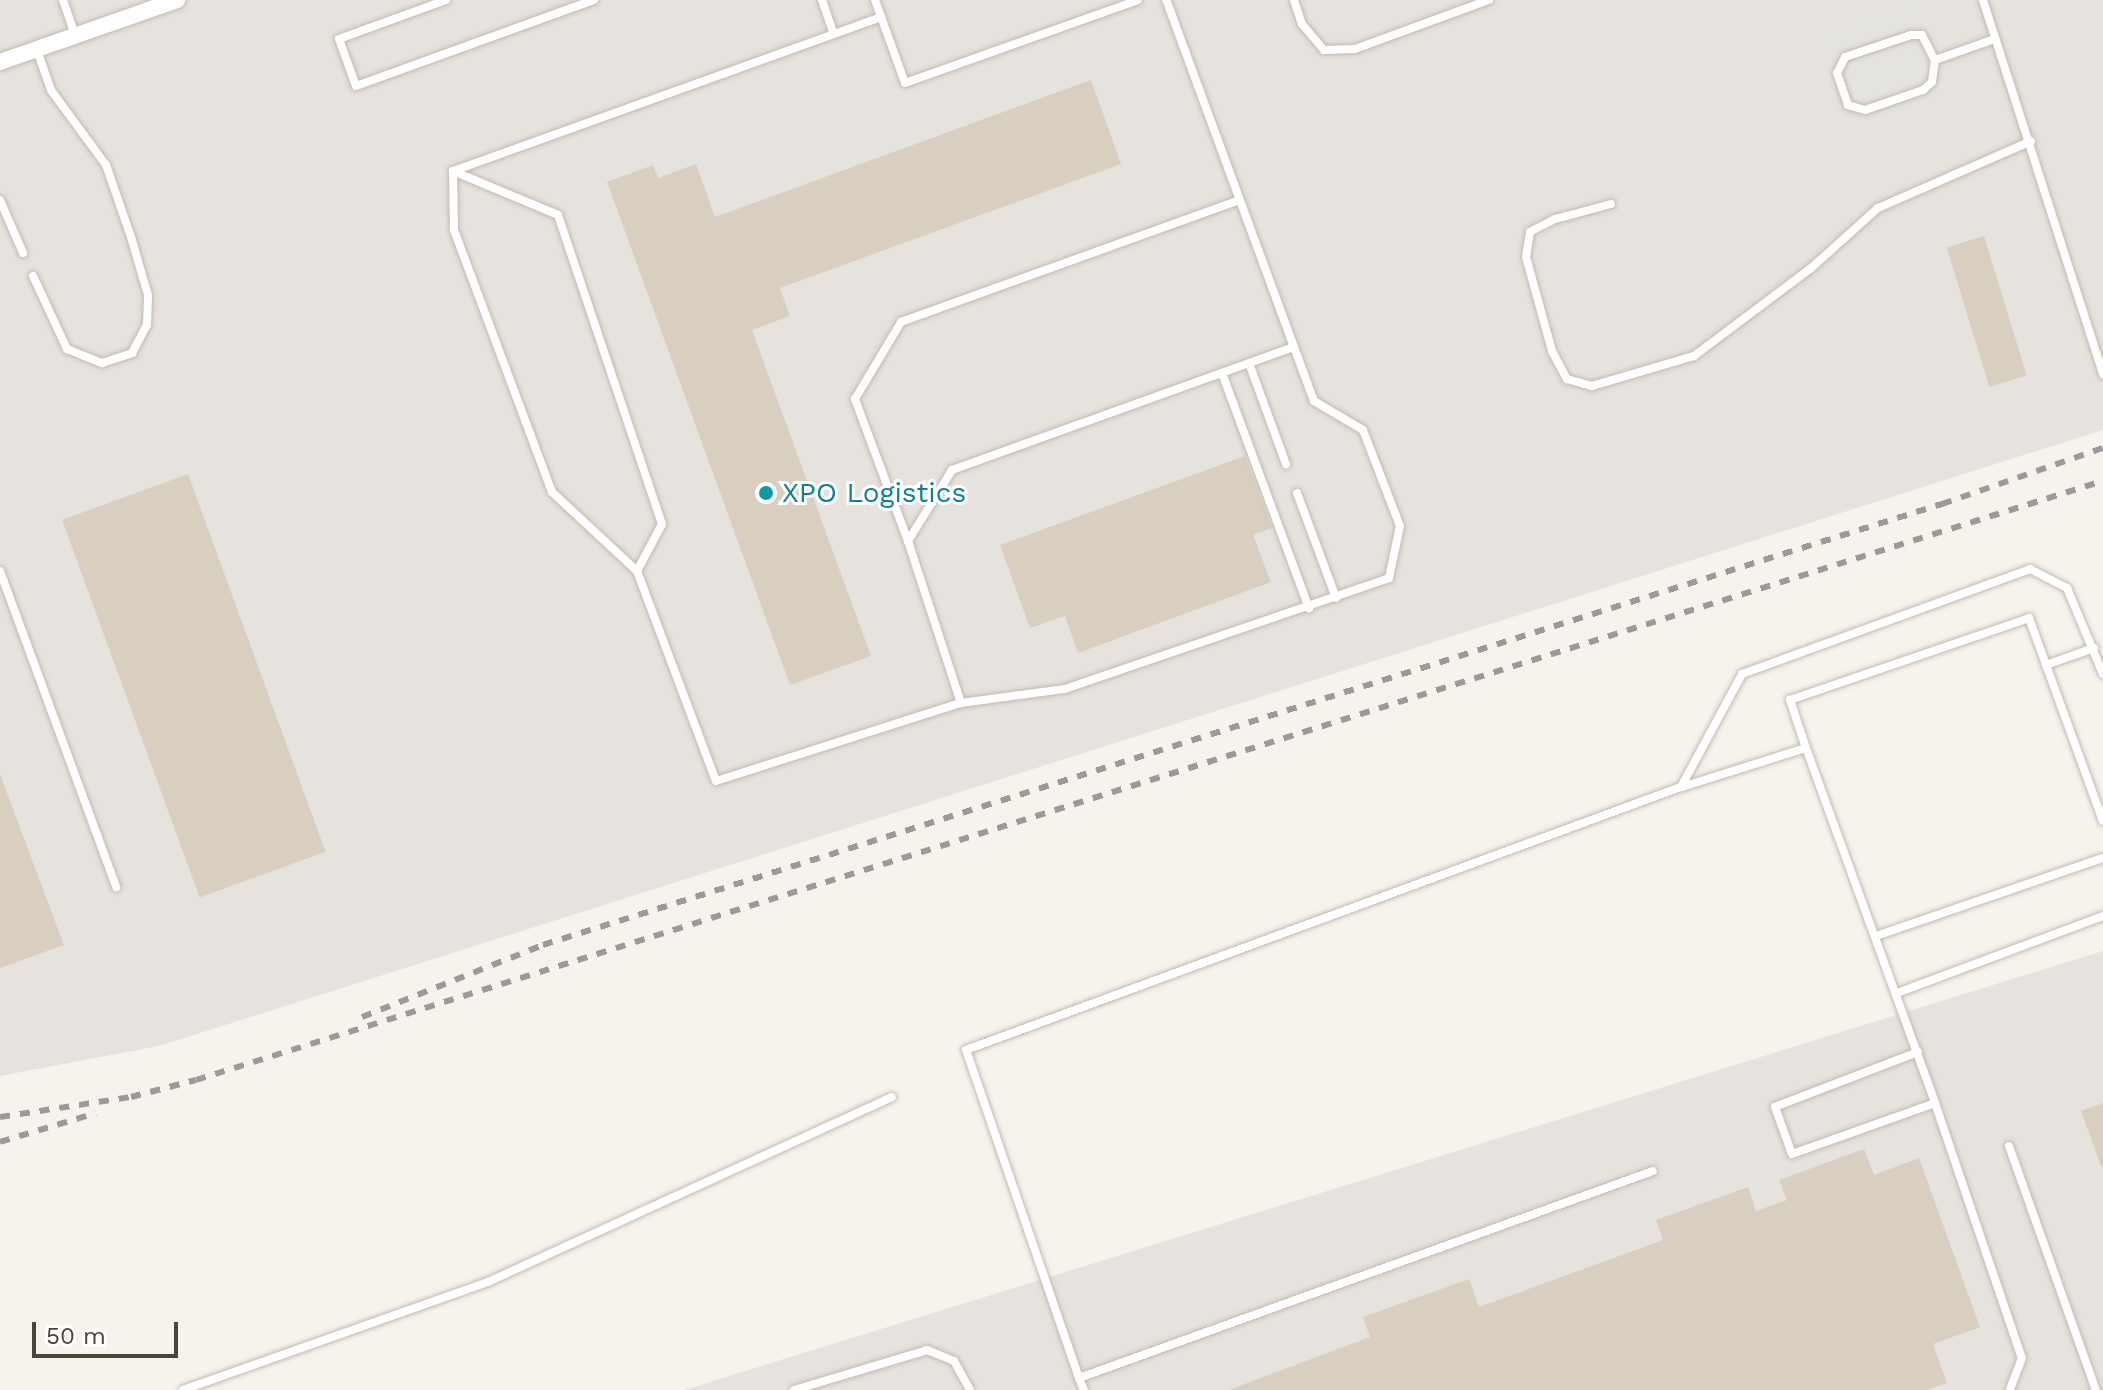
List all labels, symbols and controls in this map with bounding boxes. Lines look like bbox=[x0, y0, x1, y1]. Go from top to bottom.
place label: XPO Logistics bbox=[782, 476, 966, 510]
marker: XPO Logistics bbox=[757, 484, 775, 502]
scale bar bbox=[36, 1306, 182, 1356]
text: 50 m bbox=[46, 1322, 106, 1350]

